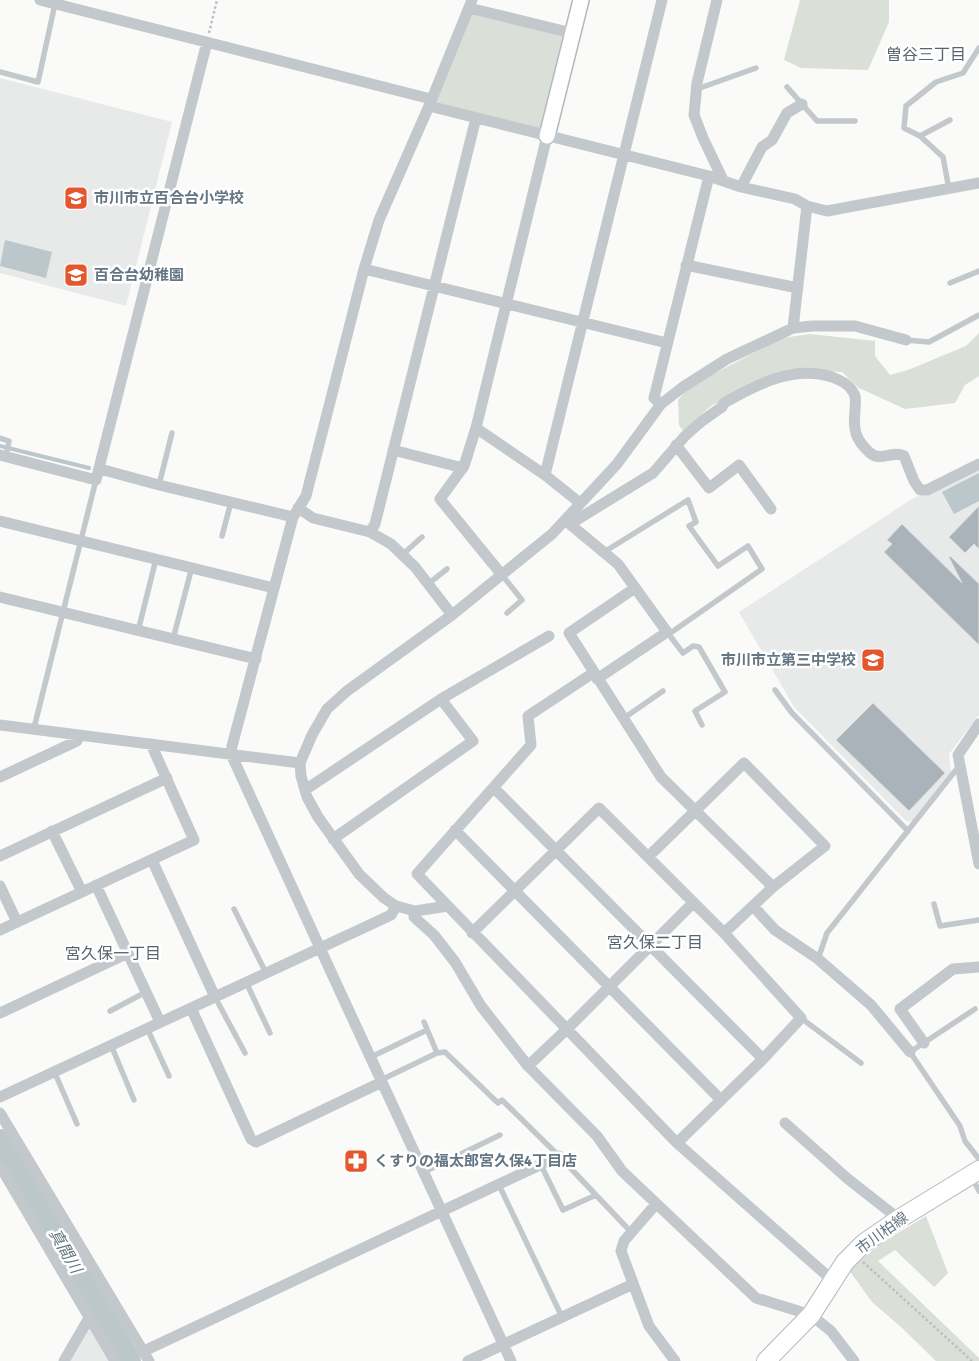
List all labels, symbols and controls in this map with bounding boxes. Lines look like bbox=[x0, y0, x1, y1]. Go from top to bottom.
district label: 曽谷三丁目 bbox=[886, 45, 966, 65]
school or university icon: 市川市立百合台小学校 bbox=[63, 185, 89, 211]
place label: 市川市立百合台小学校 bbox=[94, 189, 244, 207]
school or university icon: 百合台幼稚園 bbox=[63, 262, 89, 288]
place label: 百合台幼稚園 bbox=[94, 266, 184, 284]
school or university icon: 市川市立第三中学校 bbox=[860, 647, 886, 673]
place label: 市川市立第三中学校 bbox=[721, 651, 856, 669]
district label: 宮久保二丁目 bbox=[607, 933, 703, 953]
district label: 宮久保一丁目 bbox=[65, 944, 161, 964]
pharmacy icon: くすりの福太郎宮久保4丁目店 bbox=[343, 1148, 369, 1174]
place label: くすりの福太郎宮久保4丁目店 bbox=[374, 1152, 577, 1170]
street label: 市川柏線 bbox=[852, 1208, 912, 1258]
water label: 真間川 bbox=[44, 1225, 87, 1279]

